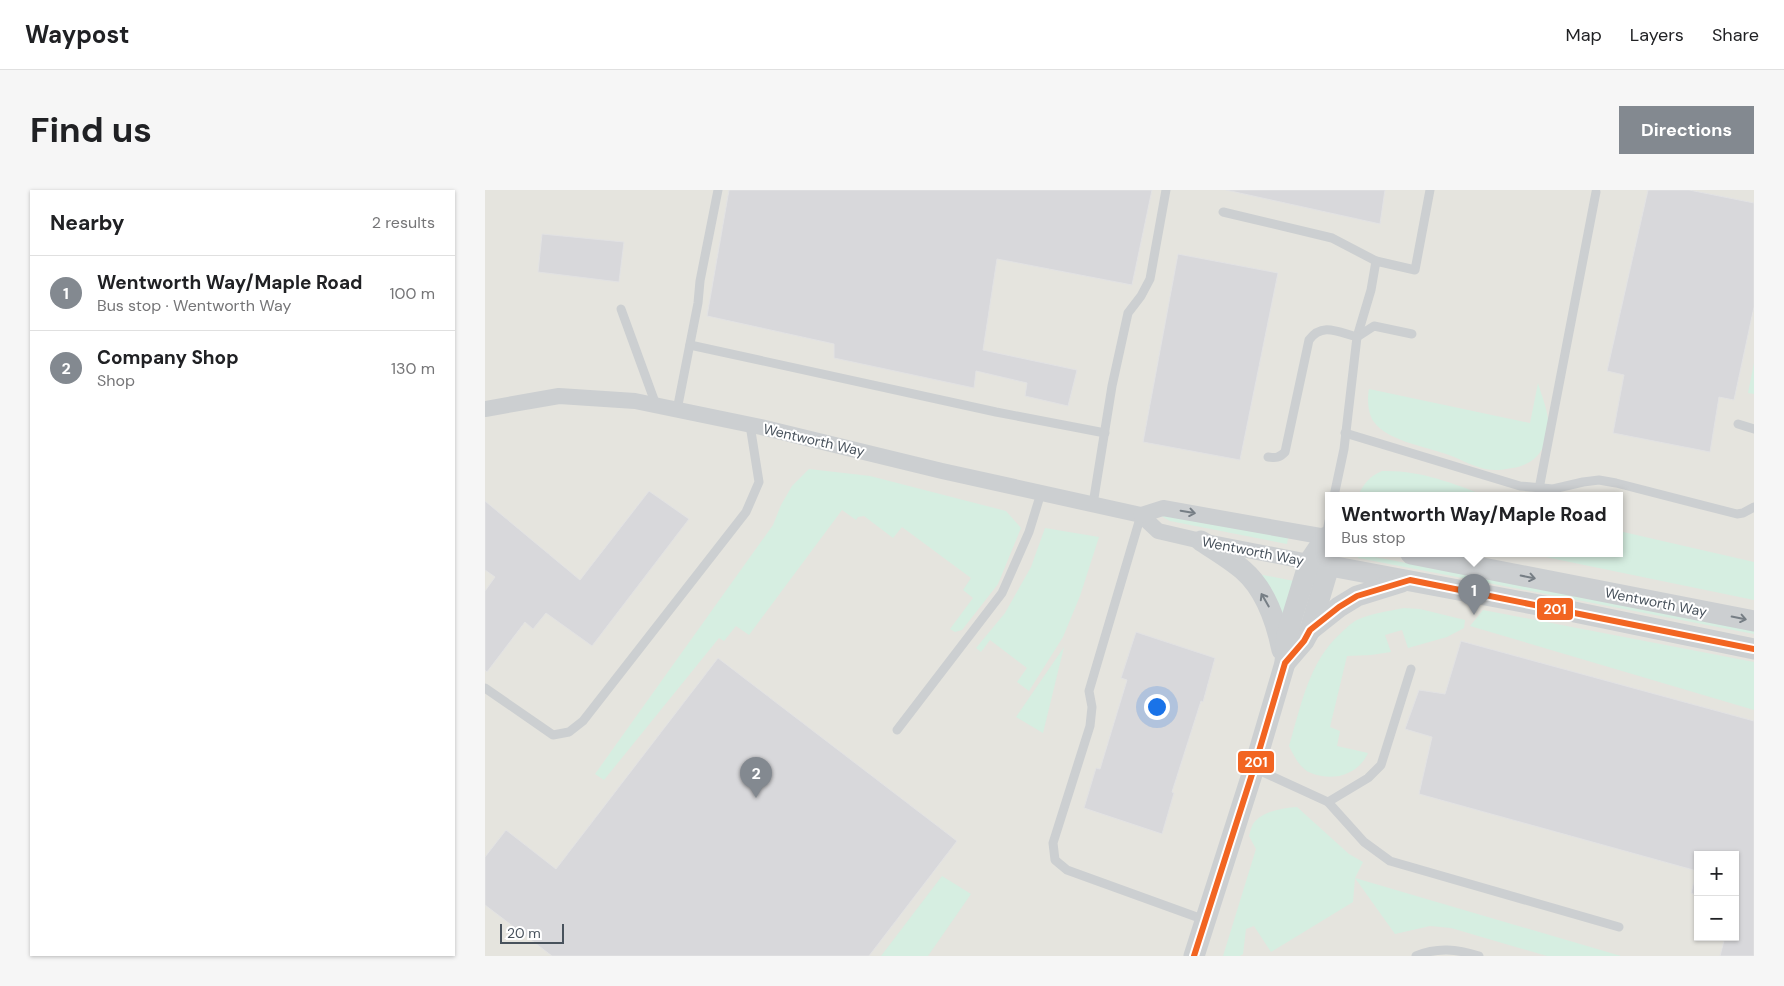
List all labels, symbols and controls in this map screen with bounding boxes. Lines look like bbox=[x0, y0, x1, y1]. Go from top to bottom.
text: Waypost bbox=[25, 19, 129, 50]
text: Map bbox=[1566, 23, 1602, 47]
text: Layers bbox=[1630, 23, 1684, 47]
text: Share bbox=[1712, 23, 1759, 47]
button: Directions bbox=[1619, 106, 1754, 154]
text: Find us bbox=[30, 107, 152, 153]
text: Nearby bbox=[50, 209, 124, 237]
text: 2 results bbox=[372, 212, 435, 233]
text: Wentworth Way/Maple Road bbox=[97, 270, 362, 295]
text: 1 bbox=[63, 283, 69, 304]
text: 100 m bbox=[390, 283, 435, 304]
text: Bus stop · Wentworth Way bbox=[97, 295, 291, 316]
text: Company Shop bbox=[97, 345, 239, 370]
text: 2 bbox=[61, 358, 71, 379]
text: 130 m bbox=[391, 358, 435, 379]
text: Shop bbox=[97, 370, 135, 391]
street label: Wentworth Way bbox=[762, 420, 867, 460]
popup bbox=[1325, 492, 1623, 557]
text: Wentworth Way/Maple Road bbox=[1341, 502, 1607, 527]
one-way arrow bbox=[1179, 508, 1195, 518]
text: Bus stop bbox=[1341, 527, 1406, 548]
street label: Wentworth Way bbox=[1200, 532, 1306, 570]
one-way arrow bbox=[1520, 572, 1536, 582]
pin: 1 bbox=[1458, 574, 1490, 615]
street label: Wentworth Way bbox=[1603, 583, 1709, 621]
one-way arrow bbox=[1260, 593, 1269, 608]
line badge: 201 bbox=[1536, 597, 1574, 621]
text: 201 bbox=[1544, 600, 1566, 618]
one-way arrow bbox=[1731, 614, 1747, 623]
your location bbox=[1144, 694, 1170, 720]
line badge: 201 bbox=[1237, 750, 1275, 774]
text: 201 bbox=[1245, 753, 1267, 771]
pin: 2 bbox=[740, 757, 772, 798]
map controls bbox=[1694, 851, 1739, 941]
button: + bbox=[1694, 851, 1739, 896]
button: − bbox=[1694, 896, 1739, 941]
scale bar bbox=[500, 921, 564, 944]
text: 20 m bbox=[507, 924, 541, 942]

